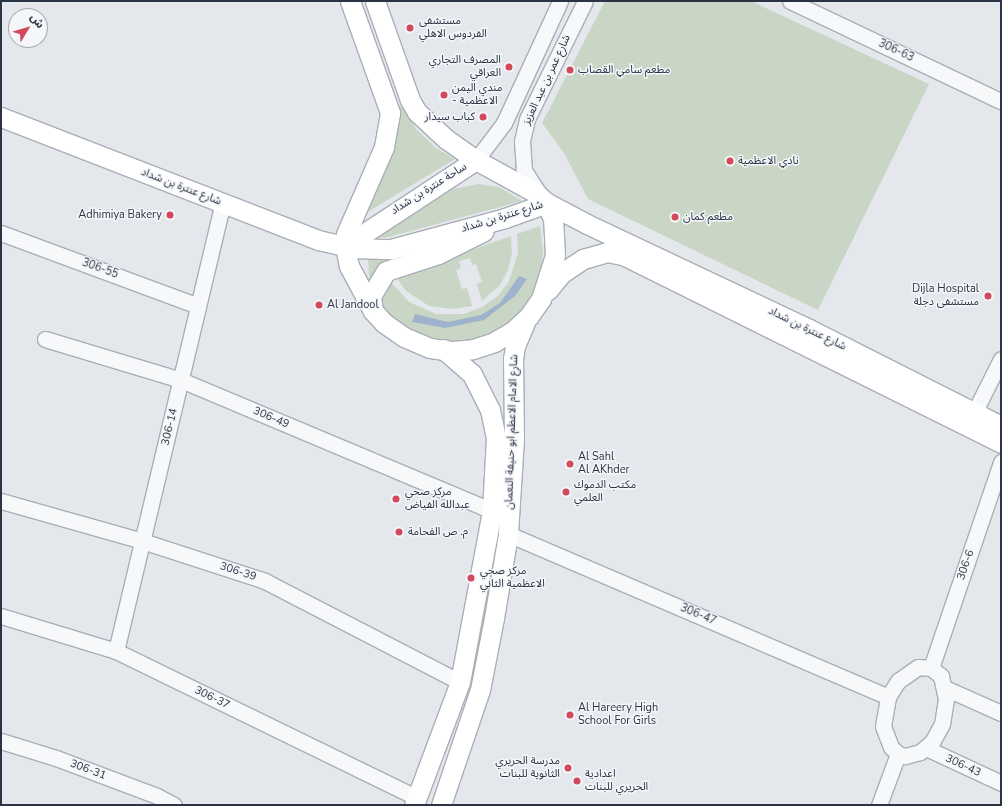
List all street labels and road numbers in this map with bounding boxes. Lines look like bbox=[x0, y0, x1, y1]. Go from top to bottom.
street label: شارع عمر بن عبد العزيز bbox=[520, 33, 574, 127]
street label: 306-63 bbox=[876, 37, 916, 65]
street label: ساحة عنترة بن شداد bbox=[389, 160, 469, 218]
street label: شارع عنترة بن شداد bbox=[139, 166, 223, 208]
street label: شارع عنترة بن شداد bbox=[459, 198, 545, 236]
street label: 306-55 bbox=[80, 256, 120, 282]
street label: شارع عنترة بن شداد bbox=[766, 304, 848, 354]
street label: شارع الامام الاعظم ابو حنيفة النعمان bbox=[503, 354, 521, 510]
street label: 306-49 bbox=[251, 405, 291, 431]
street label: 306-14 bbox=[159, 407, 181, 447]
street label: 306-6 bbox=[955, 548, 977, 582]
street label: 306-39 bbox=[218, 560, 258, 584]
street label: 306-47 bbox=[678, 602, 718, 628]
street label: 306-37 bbox=[192, 684, 232, 712]
street label: 306-43 bbox=[943, 752, 983, 780]
street label: 306-31 bbox=[68, 757, 108, 783]

